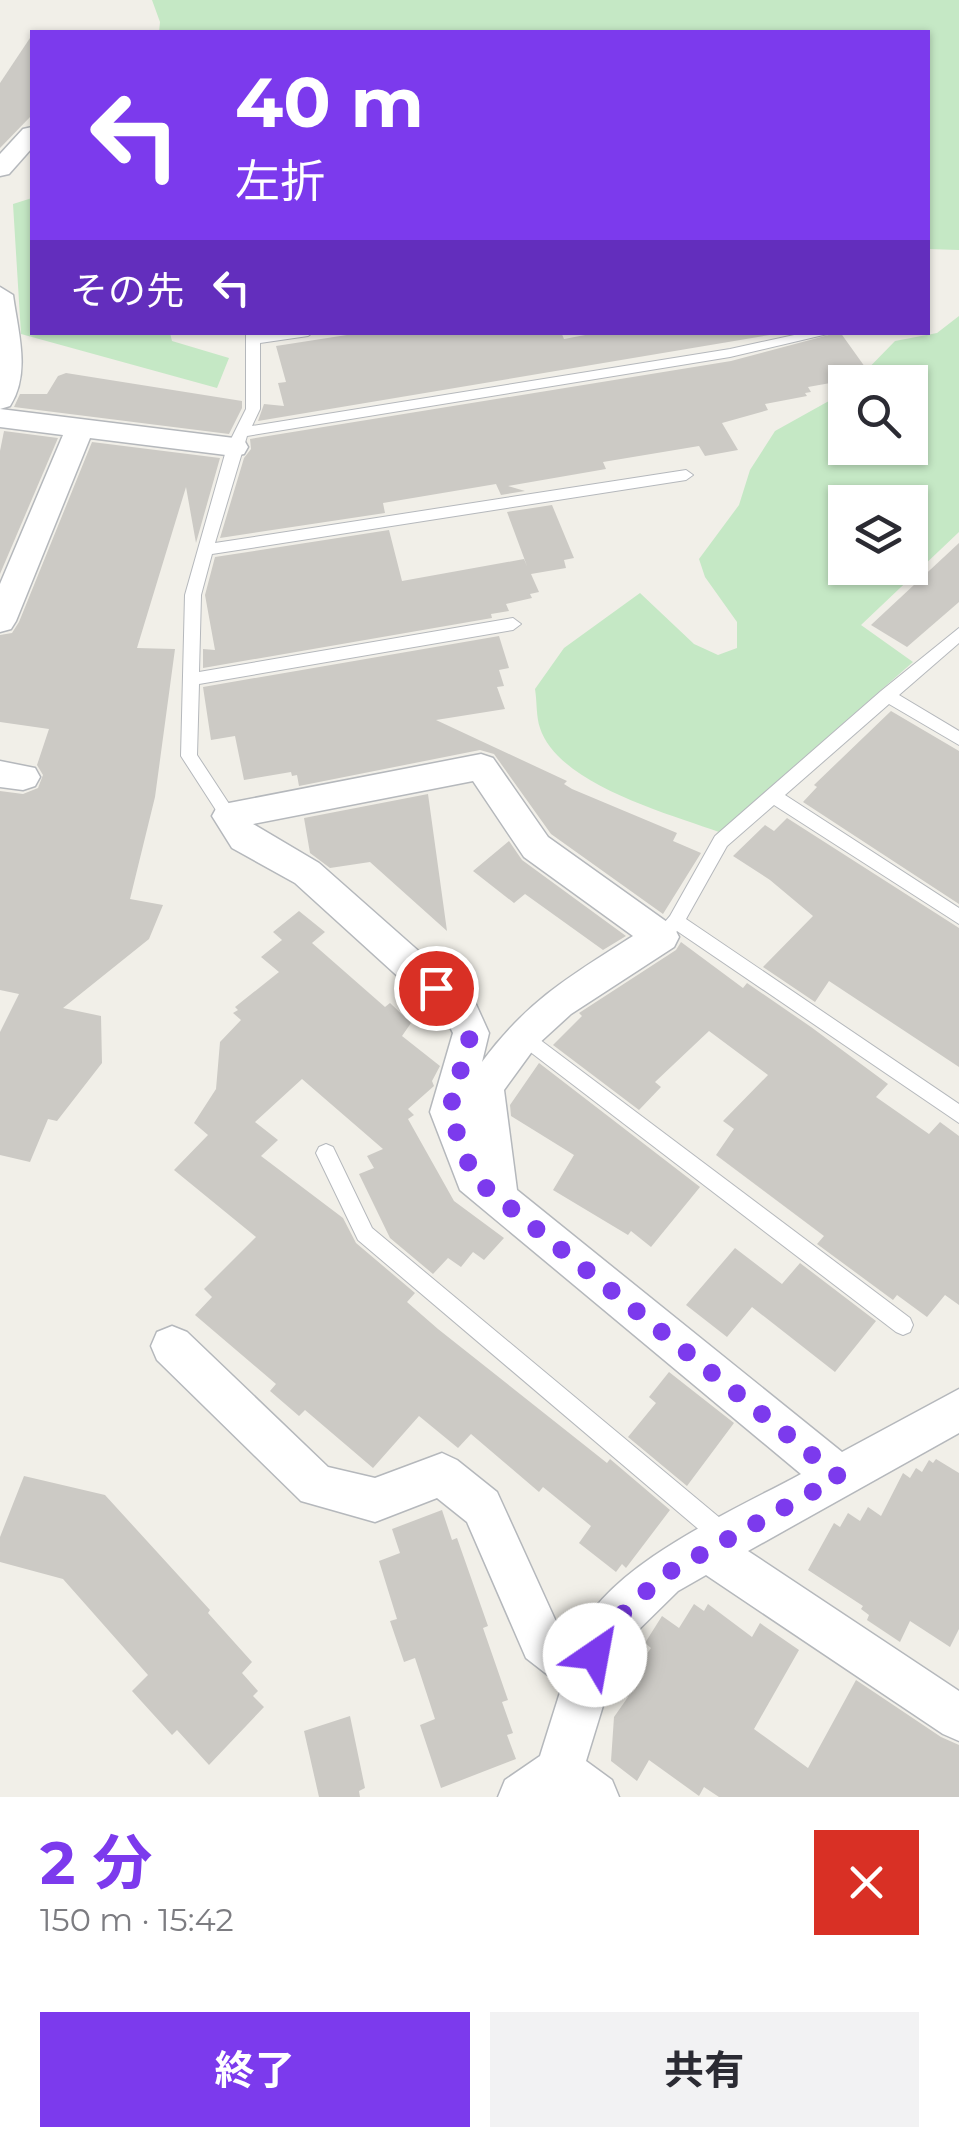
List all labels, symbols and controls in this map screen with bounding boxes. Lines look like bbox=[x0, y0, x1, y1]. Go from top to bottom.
text: 40 m bbox=[235, 59, 424, 145]
icon: left bbox=[70, 70, 200, 200]
text: 左折 bbox=[235, 153, 325, 208]
icon: left bbox=[204, 260, 259, 315]
text: その先 bbox=[70, 267, 184, 314]
map controls bbox=[828, 365, 928, 585]
button: search bbox=[828, 365, 928, 465]
button: layers bbox=[828, 485, 928, 585]
pin bbox=[394, 946, 479, 1031]
icon: arrive bbox=[409, 961, 464, 1016]
position arrow bbox=[543, 1603, 647, 1707]
text: 2 分 bbox=[40, 1826, 152, 1899]
button: close bbox=[814, 1830, 919, 1935]
text: 150 m · 15:42 bbox=[40, 1900, 234, 1939]
button: 終了 bbox=[40, 2012, 470, 2127]
button: 共有 bbox=[490, 2012, 919, 2127]

